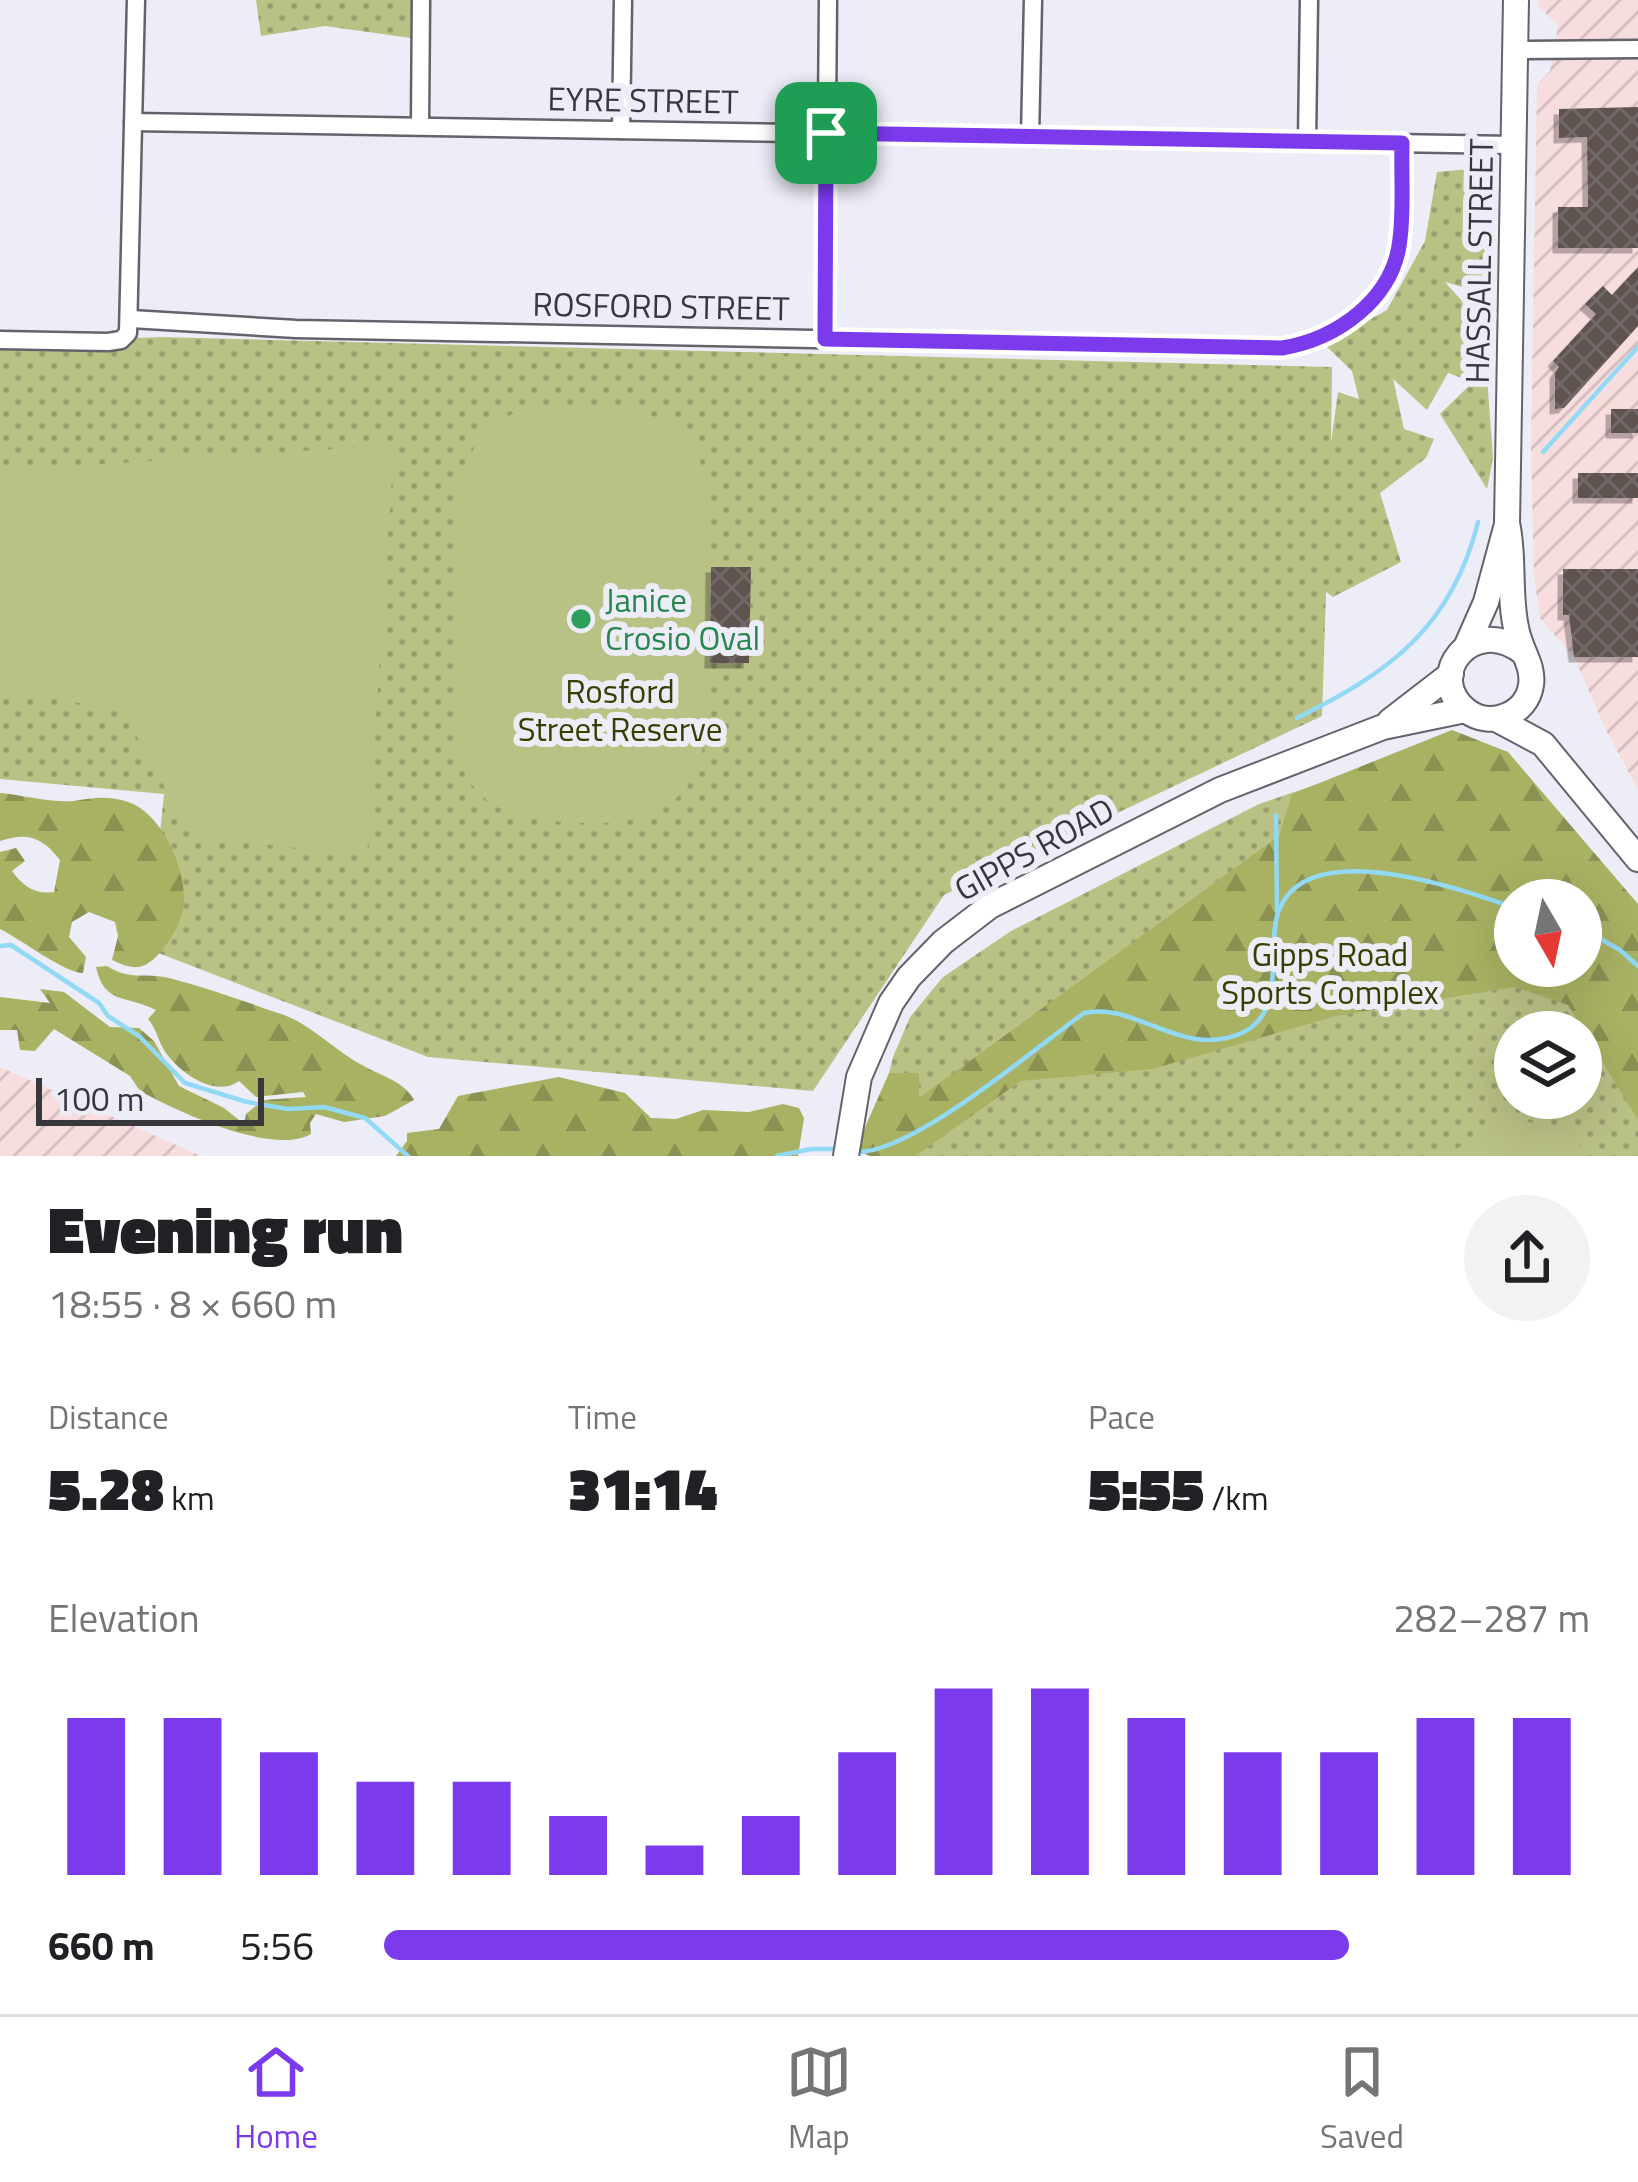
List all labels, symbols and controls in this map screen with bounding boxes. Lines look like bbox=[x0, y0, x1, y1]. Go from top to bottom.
street label: EYRE STREET bbox=[547, 73, 739, 127]
pin bbox=[775, 82, 877, 184]
icon: arrive bbox=[793, 100, 859, 166]
street label: HASSALL STREET bbox=[1452, 138, 1506, 384]
street label: ROSFORD STREET bbox=[532, 279, 790, 333]
place label: Janice Crosio Oval bbox=[605, 575, 760, 663]
marker: Janice Crosio Oval bbox=[568, 606, 594, 632]
park label: Rosford Street Reserve bbox=[518, 666, 722, 754]
street label: GIPPS ROAD bbox=[945, 785, 1123, 913]
north arrow bbox=[1494, 879, 1602, 987]
map controls bbox=[1494, 879, 1602, 1119]
park label: Gipps Road Sports Complex bbox=[1221, 929, 1439, 1017]
button: layers bbox=[1494, 1011, 1602, 1119]
scale bar bbox=[36, 1072, 264, 1125]
text: 100 m bbox=[54, 1074, 144, 1124]
text: Evening run bbox=[48, 1178, 403, 1279]
button: share bbox=[1464, 1195, 1590, 1321]
text: 18:55 · 8 × 660 m bbox=[48, 1274, 337, 1333]
text: Distance bbox=[48, 1392, 169, 1442]
text: Time bbox=[568, 1392, 637, 1442]
text: Pace bbox=[1088, 1392, 1155, 1442]
text: 5.28 bbox=[48, 1442, 164, 1533]
text: 31:14 bbox=[568, 1442, 717, 1533]
text: 5:55 bbox=[1088, 1442, 1204, 1533]
text: km bbox=[164, 1473, 215, 1523]
text: /km bbox=[1204, 1473, 1269, 1523]
text: Elevation bbox=[48, 1588, 200, 1647]
text: 282–287 m bbox=[1393, 1588, 1590, 1647]
text: 660 m bbox=[48, 1916, 155, 1975]
text: 5:56 bbox=[240, 1916, 314, 1975]
tab: Home bbox=[234, 2039, 318, 2161]
tab: Map bbox=[786, 2039, 852, 2161]
tab: Saved bbox=[1320, 2039, 1404, 2161]

